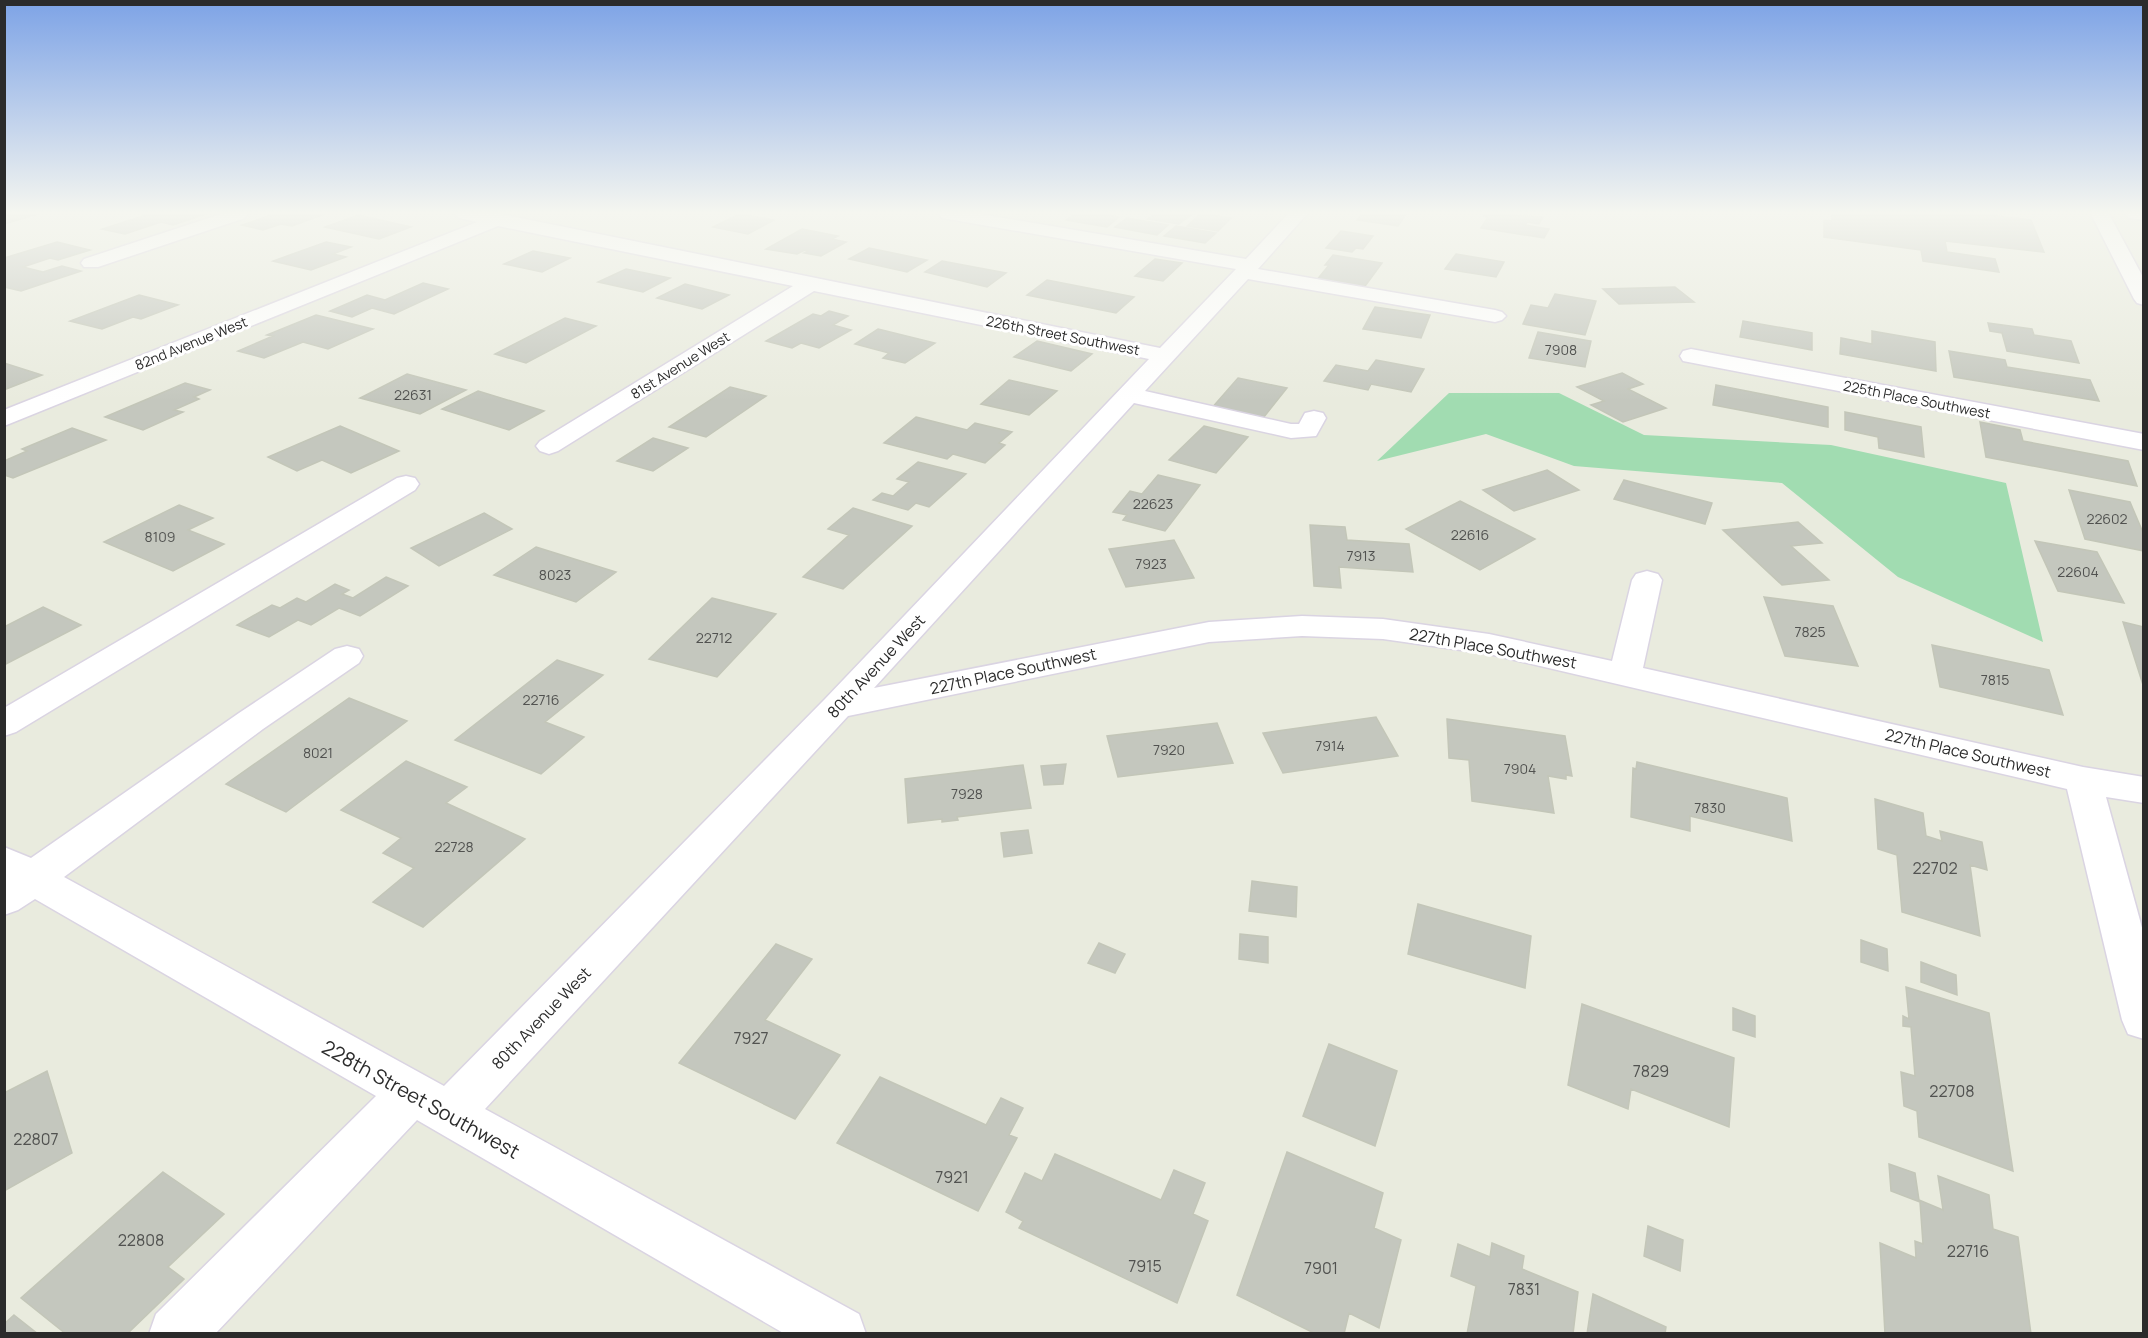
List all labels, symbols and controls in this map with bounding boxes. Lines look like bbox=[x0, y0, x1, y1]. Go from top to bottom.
street label: 226th Street Southwest bbox=[985, 311, 1142, 359]
street label: 82nd Avenue West bbox=[132, 312, 250, 374]
street label: 81st Avenue West bbox=[627, 327, 733, 403]
house number: 7908 bbox=[1545, 340, 1577, 359]
street label: 225th Place Southwest bbox=[1842, 375, 1993, 423]
house number: 22631 bbox=[394, 385, 432, 404]
house number: 22623 bbox=[1133, 494, 1173, 513]
house number: 22602 bbox=[2086, 509, 2128, 528]
house number: 22616 bbox=[1451, 525, 1489, 544]
house number: 8109 bbox=[145, 527, 175, 546]
house number: 7913 bbox=[1347, 546, 1375, 565]
house number: 7923 bbox=[1135, 554, 1167, 573]
house number: 22604 bbox=[2057, 562, 2099, 581]
house number: 8023 bbox=[539, 565, 571, 584]
street label: 80th Avenue West bbox=[822, 609, 930, 723]
street label: 227th Place Southwest bbox=[1408, 622, 1578, 674]
house number: 7825 bbox=[1794, 622, 1826, 641]
house number: 22712 bbox=[696, 628, 732, 647]
street label: 227th Place Southwest bbox=[928, 643, 1098, 699]
house number: 7815 bbox=[1981, 670, 2009, 689]
house number: 22716 bbox=[522, 690, 560, 709]
street label: 227th Place Southwest bbox=[1883, 723, 2053, 783]
house number: 7914 bbox=[1315, 736, 1345, 755]
house number: 7920 bbox=[1153, 740, 1185, 759]
house number: 8021 bbox=[303, 743, 333, 762]
house number: 7904 bbox=[1504, 759, 1536, 778]
house number: 7928 bbox=[951, 784, 983, 803]
house number: 7830 bbox=[1694, 798, 1726, 817]
house number: 22728 bbox=[434, 837, 474, 856]
house number: 22702 bbox=[1912, 857, 1958, 879]
street label: 80th Avenue West bbox=[486, 962, 596, 1074]
house number: 7927 bbox=[733, 1027, 769, 1049]
street label: 228th Street Southwest bbox=[317, 1033, 525, 1165]
house number: 7829 bbox=[1633, 1060, 1669, 1082]
house number: 22708 bbox=[1929, 1080, 1975, 1102]
house number: 22807 bbox=[13, 1128, 59, 1150]
house number: 7921 bbox=[935, 1166, 969, 1188]
house number: 22808 bbox=[118, 1229, 164, 1251]
house number: 22716 bbox=[1947, 1240, 1989, 1262]
house number: 7915 bbox=[1128, 1255, 1162, 1277]
house number: 7901 bbox=[1304, 1257, 1338, 1279]
house number: 7831 bbox=[1508, 1278, 1540, 1300]

